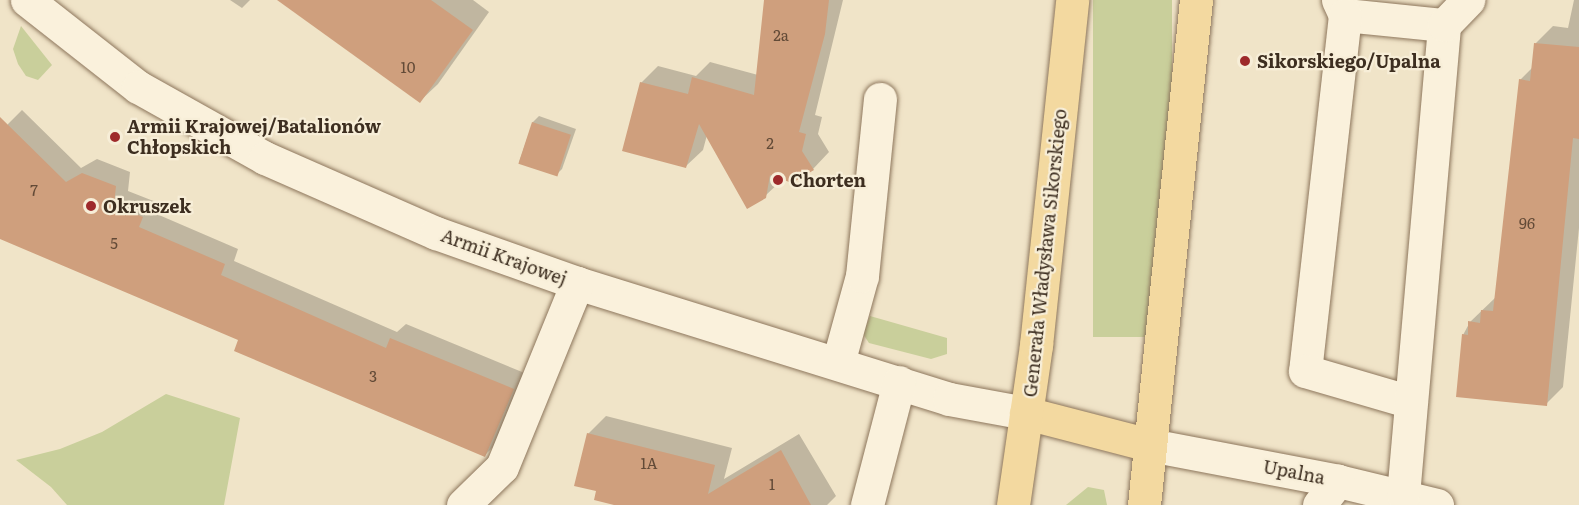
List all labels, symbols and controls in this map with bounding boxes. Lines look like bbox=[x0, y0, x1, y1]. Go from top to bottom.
house number: 2a bbox=[773, 26, 789, 44]
place label: Sikorskiego/Upalna bbox=[1257, 50, 1441, 72]
marker: Sikorskiego/Upalna bbox=[1238, 54, 1252, 68]
house number: 10 bbox=[401, 58, 415, 76]
street label: Generała Władysława Sikorskiego bbox=[1019, 108, 1071, 398]
place label: Armii Krajowej/Batalionów Chłopskich bbox=[127, 116, 381, 158]
marker: Armii Krajowej/Batalionów Chłopskich bbox=[108, 130, 122, 144]
house number: 2 bbox=[766, 134, 774, 152]
place label: Chorten bbox=[790, 169, 866, 191]
marker: Chorten bbox=[771, 173, 785, 187]
house number: 7 bbox=[30, 181, 38, 199]
place label: Okruszek bbox=[103, 195, 191, 217]
marker: Okruszek bbox=[84, 199, 98, 213]
house number: 96 bbox=[1519, 214, 1535, 232]
street label: Armii Krajowej bbox=[438, 224, 570, 290]
house number: 5 bbox=[110, 234, 118, 252]
house number: 3 bbox=[369, 367, 377, 385]
house number: 1A bbox=[640, 454, 658, 472]
street label: Upalna bbox=[1261, 455, 1327, 489]
house number: 1 bbox=[769, 475, 775, 493]

